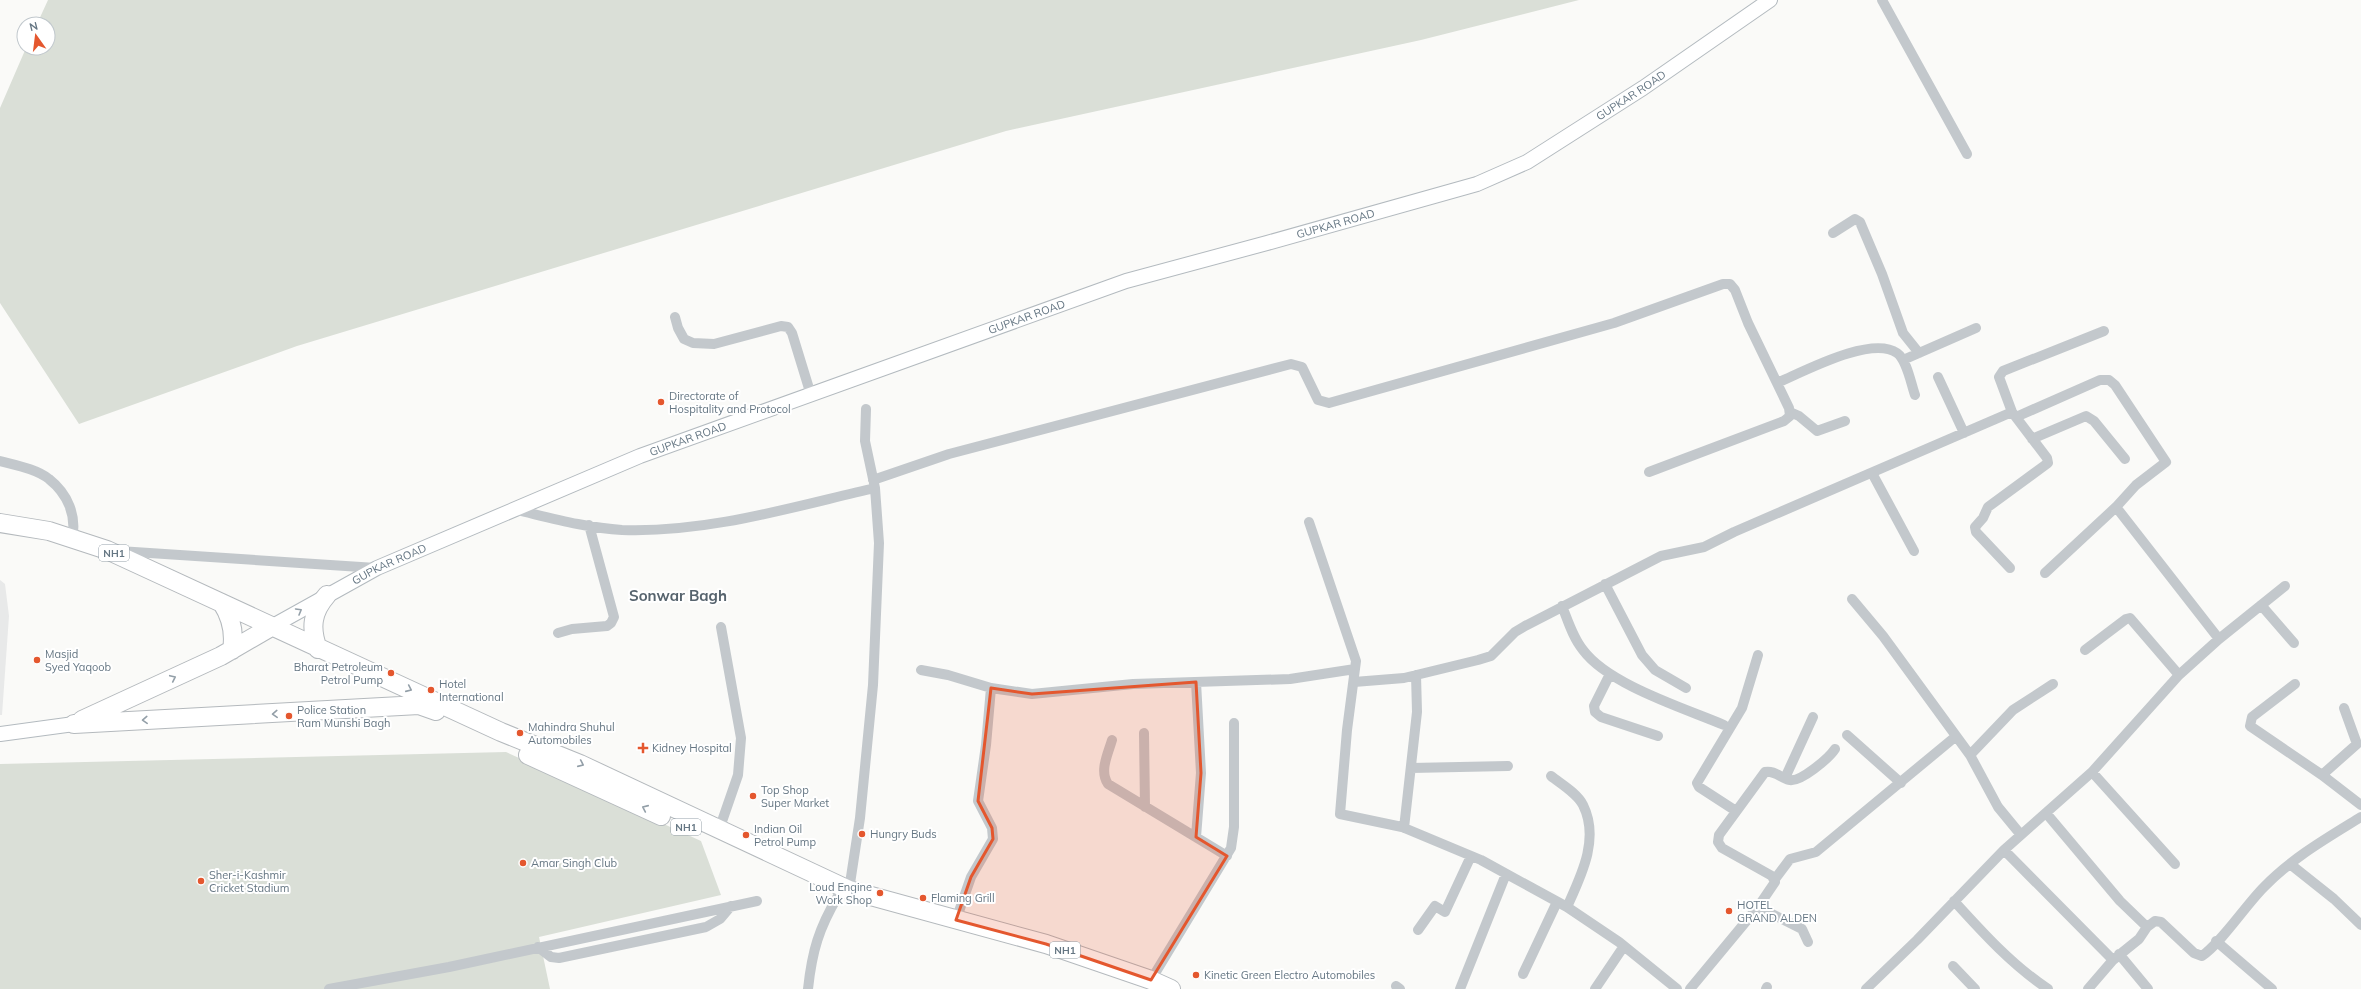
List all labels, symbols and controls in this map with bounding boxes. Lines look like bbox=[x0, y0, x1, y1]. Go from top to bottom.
north arrow bbox=[16, 16, 56, 56]
text: N bbox=[28, 18, 39, 34]
street label: GUPKAR ROAD bbox=[1593, 67, 1669, 123]
street label: GUPKAR ROAD bbox=[1295, 206, 1376, 241]
street label: GUPKAR ROAD bbox=[986, 297, 1067, 337]
place label: Directorate of Hospitality and Protocol bbox=[669, 389, 791, 416]
marker: Directorate of Hospitality and Protocol bbox=[656, 397, 666, 407]
street label: GUPKAR ROAD bbox=[647, 419, 728, 459]
street label: GUPKAR ROAD bbox=[349, 541, 429, 588]
road number: NH1 bbox=[99, 545, 129, 561]
district label: Sonwar Bagh bbox=[629, 586, 727, 605]
one-way arrow bbox=[295, 608, 302, 615]
place label: Masjid Syed Yaqoob bbox=[45, 647, 112, 674]
marker: Masjid Syed Yaqoob bbox=[32, 655, 42, 665]
place label: Bharat Petroleum Petrol Pump bbox=[294, 660, 383, 687]
marker: Bharat Petroleum Petrol Pump bbox=[386, 668, 396, 678]
one-way arrow bbox=[169, 675, 177, 683]
place label: Hotel International bbox=[439, 677, 504, 704]
one-way arrow bbox=[405, 684, 412, 692]
marker: Hotel International bbox=[426, 685, 436, 695]
place label: Police Station Ram Munshi Bagh bbox=[297, 703, 391, 730]
one-way arrow bbox=[272, 709, 278, 718]
marker: Police Station Ram Munshi Bagh bbox=[284, 711, 294, 721]
one-way arrow bbox=[142, 716, 148, 725]
place label: Mahindra Shuhul Automobiles bbox=[528, 720, 615, 747]
marker: Mahindra Shuhul Automobiles bbox=[515, 728, 525, 738]
place label: Kidney Hospital bbox=[652, 741, 732, 755]
marker: Kidney Hospital bbox=[637, 742, 649, 754]
one-way arrow bbox=[576, 759, 584, 767]
place label: Top Shop Super Market bbox=[761, 783, 829, 810]
marker: Top Shop Super Market bbox=[748, 791, 758, 801]
one-way arrow bbox=[641, 805, 648, 813]
road number: NH1 bbox=[671, 819, 701, 835]
place label: Indian Oil Petrol Pump bbox=[754, 822, 817, 849]
place label: Hungry Buds bbox=[870, 827, 937, 841]
marker: Hungry Buds bbox=[857, 829, 867, 839]
marker: Indian Oil Petrol Pump bbox=[741, 830, 751, 840]
place label: Amar Singh Club bbox=[531, 856, 618, 870]
marker: Amar Singh Club bbox=[518, 858, 528, 868]
place label: Sher-i-Kashmir Cricket Stadium bbox=[209, 868, 289, 895]
marker: Sher-i-Kashmir Cricket Stadium bbox=[196, 876, 206, 886]
place label: Loud Engine Work Shop bbox=[809, 880, 872, 907]
marker: Loud Engine Work Shop bbox=[875, 888, 885, 898]
place label: Flaming Grill bbox=[931, 891, 995, 905]
marker: Flaming Grill bbox=[918, 893, 928, 903]
place label: HOTEL GRAND ALDEN bbox=[1737, 898, 1817, 925]
marker: HOTEL GRAND ALDEN bbox=[1724, 906, 1734, 916]
road number: NH1 bbox=[1050, 942, 1080, 958]
place label: Kinetic Green Electro Automobiles bbox=[1204, 968, 1375, 982]
marker: Kinetic Green Electro Automobiles bbox=[1191, 970, 1201, 980]

